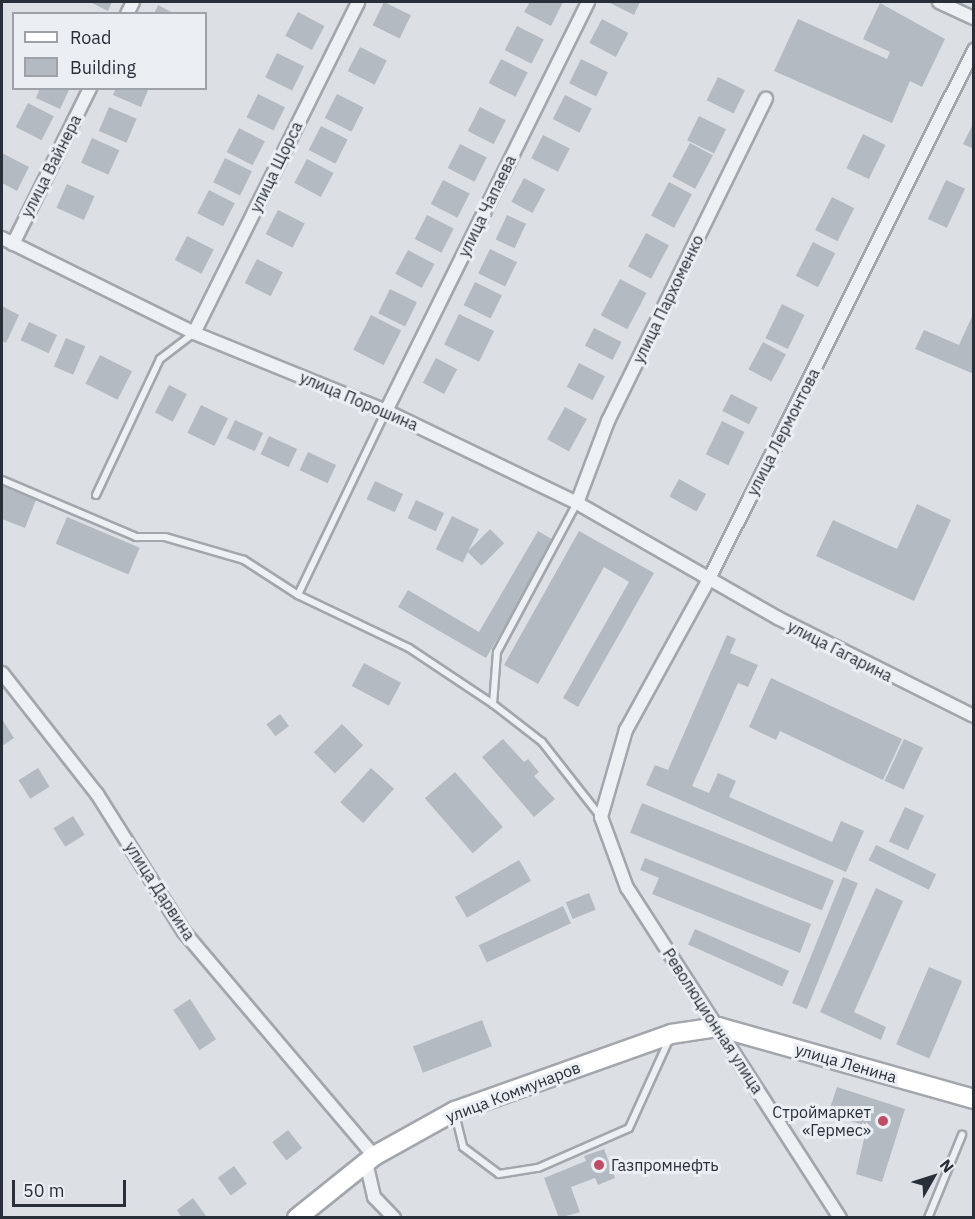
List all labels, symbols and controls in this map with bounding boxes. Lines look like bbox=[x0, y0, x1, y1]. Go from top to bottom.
legend bbox=[12, 12, 207, 90]
text: Road bbox=[70, 26, 111, 49]
text: Building bbox=[70, 56, 136, 79]
street label: улица Вайнера bbox=[17, 112, 85, 220]
street label: улица Щорса bbox=[246, 118, 306, 216]
street label: улица Чапаева bbox=[454, 152, 520, 260]
street label: улица Пархоменко bbox=[629, 232, 707, 366]
street label: улица Лермонтова bbox=[743, 365, 823, 499]
street label: улица Порошина bbox=[297, 367, 421, 435]
street label: улица Гагарина bbox=[784, 616, 896, 686]
street label: улица Дарвина bbox=[121, 838, 199, 944]
street label: Революционная улица bbox=[659, 945, 767, 1097]
street label: улица Ленина bbox=[793, 1039, 899, 1087]
street label: улица Коммунаров bbox=[443, 1057, 583, 1127]
place label: Строймаркет «Гермес» bbox=[772, 1102, 871, 1140]
marker: Строймаркет «Гермес» bbox=[876, 1114, 890, 1128]
north arrow bbox=[903, 1147, 963, 1207]
place label: Газпромнефть bbox=[611, 1155, 719, 1175]
text: N bbox=[936, 1155, 958, 1176]
marker: Газпромнефть bbox=[592, 1158, 606, 1172]
scale bar bbox=[15, 1168, 129, 1206]
text: 50 m bbox=[23, 1179, 65, 1202]

